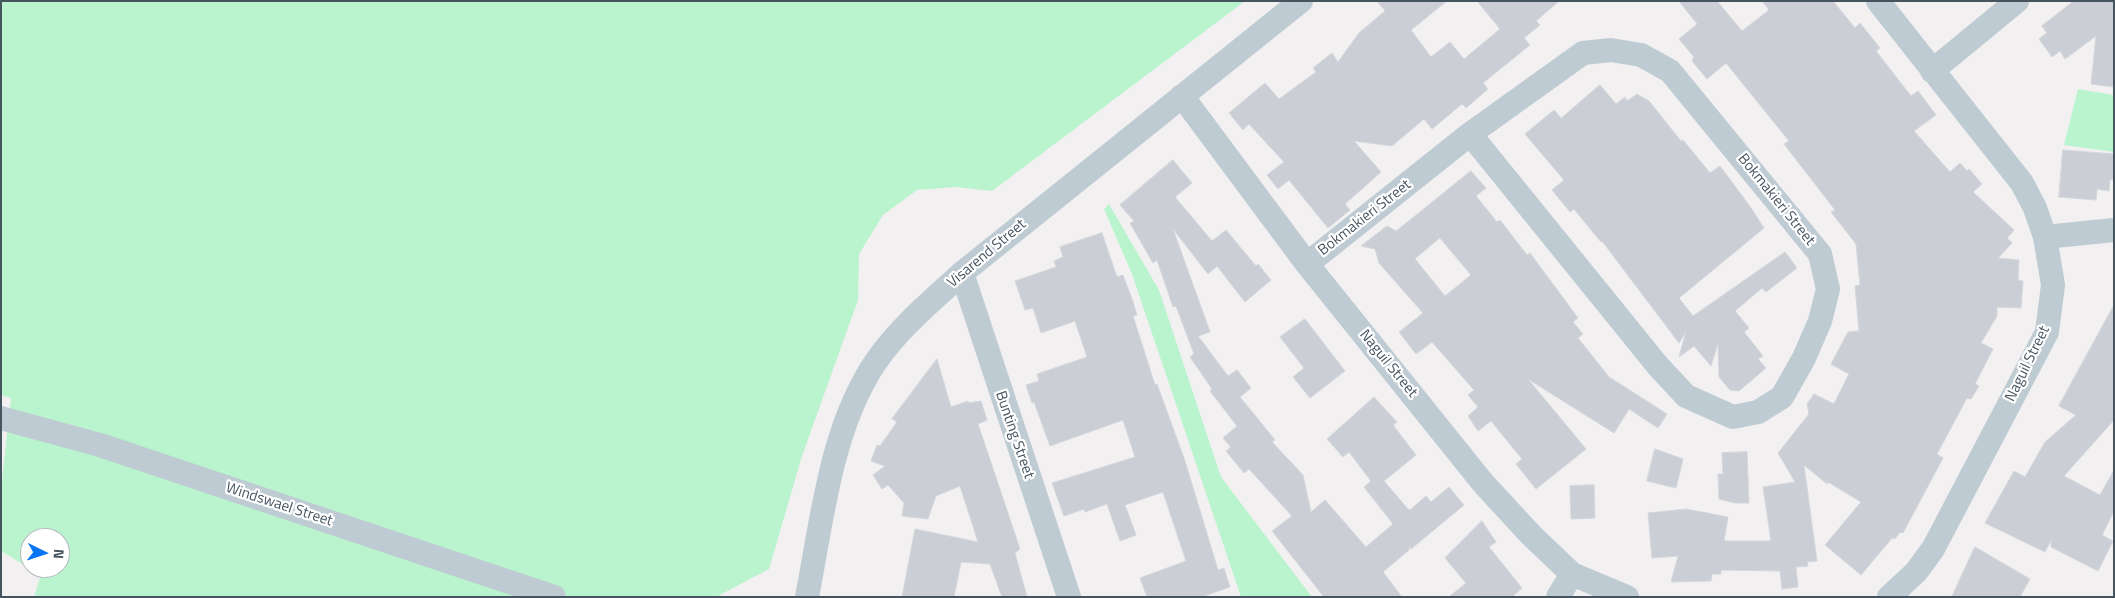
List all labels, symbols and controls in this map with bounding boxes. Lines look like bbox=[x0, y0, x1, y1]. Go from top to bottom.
street label: Bokmakieri Street bbox=[1733, 150, 1819, 250]
street label: Bokmakieri Street bbox=[1315, 176, 1415, 260]
street label: Visarend Street bbox=[944, 216, 1030, 292]
street label: Naguil Street bbox=[2002, 323, 2054, 405]
street label: Naguil Street bbox=[1355, 326, 1421, 402]
street label: Bunting Street bbox=[991, 389, 1037, 481]
street label: Windswael Street bbox=[223, 479, 335, 531]
north arrow bbox=[20, 528, 70, 578]
text: N bbox=[49, 548, 70, 560]

